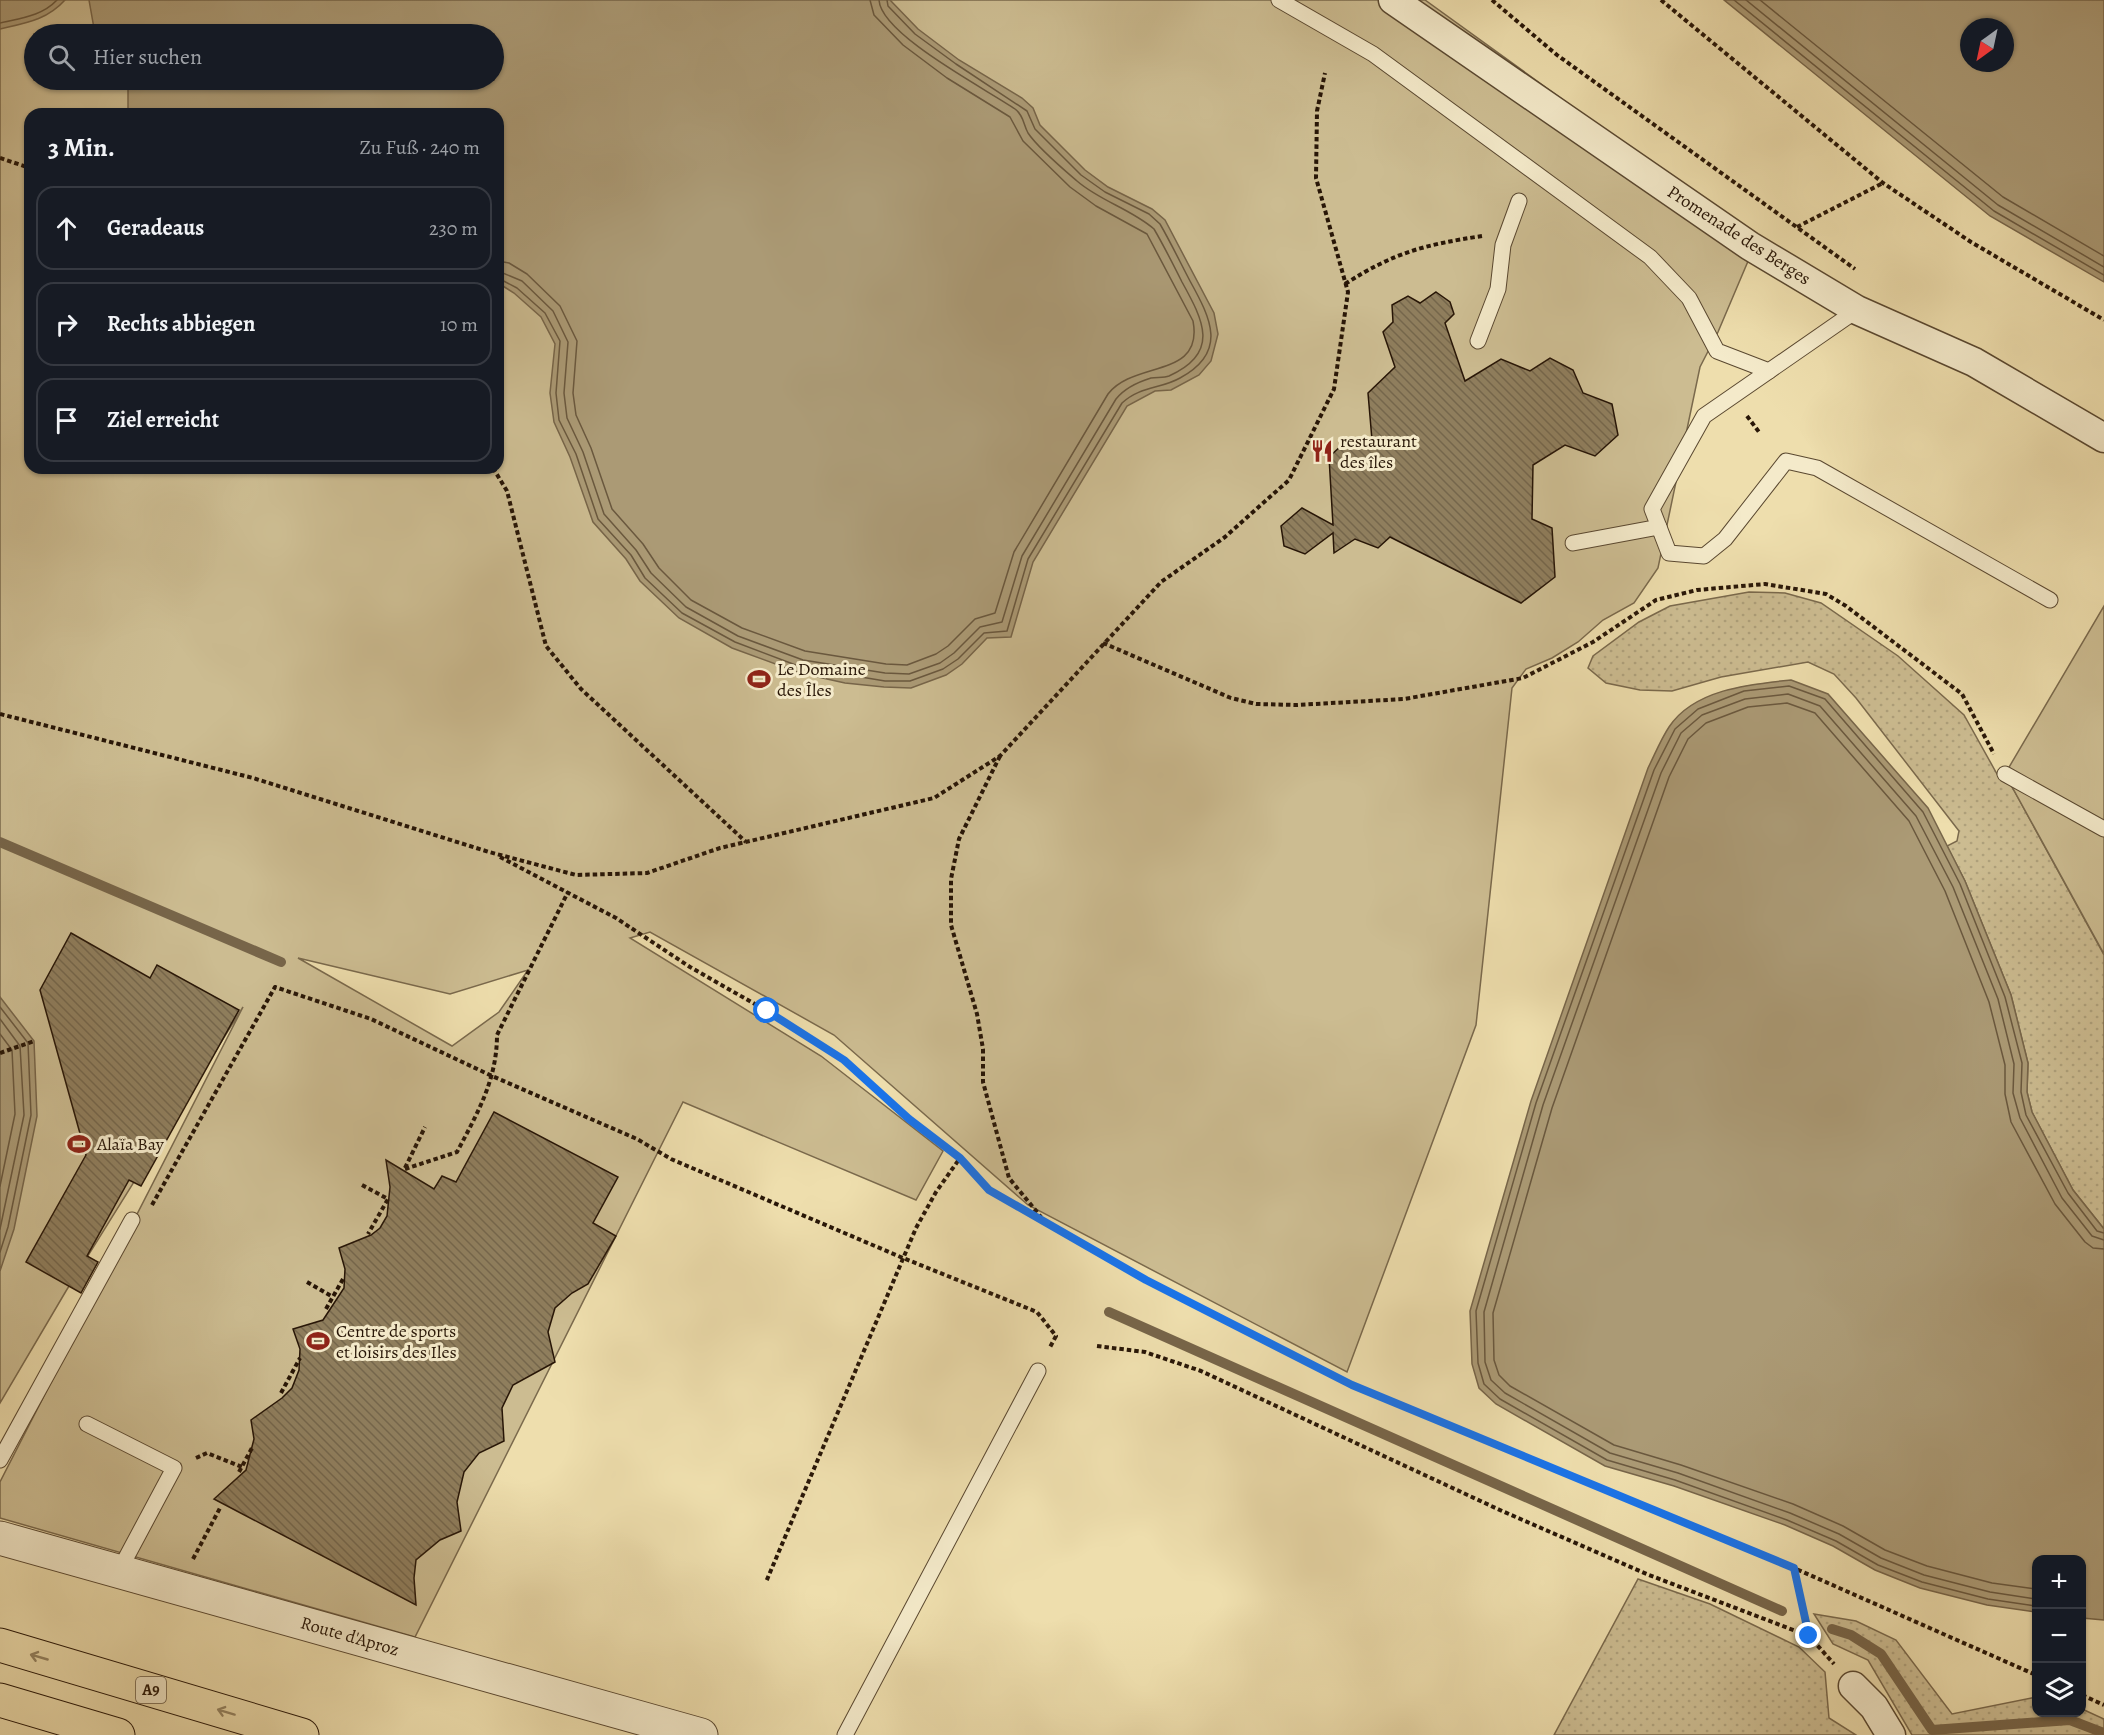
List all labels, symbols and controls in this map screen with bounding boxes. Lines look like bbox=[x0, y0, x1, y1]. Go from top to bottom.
north arrow bbox=[1960, 18, 2014, 72]
search box bbox=[24, 24, 504, 90]
icon: search bbox=[45, 41, 78, 74]
text: Hier suchen bbox=[93, 42, 202, 72]
text: 3 Min. bbox=[48, 130, 115, 165]
text: Zu Fuß · 240 m bbox=[359, 134, 480, 161]
street label: Promenade des Berges bbox=[1663, 180, 1815, 290]
icon: ahead bbox=[50, 212, 83, 245]
text: Geradeaus bbox=[107, 213, 204, 243]
text: 230 m bbox=[429, 215, 478, 242]
icon: right bbox=[50, 308, 83, 341]
text: Rechts abbiegen bbox=[107, 309, 255, 339]
text: 10 m bbox=[440, 311, 478, 338]
icon: arrive bbox=[50, 404, 83, 437]
text: Ziel erreicht bbox=[107, 405, 219, 435]
place label: restaurant des îles bbox=[1340, 429, 1417, 474]
restaurant icon: restaurant des îles bbox=[1309, 438, 1335, 464]
place label: Le Domaine des Îles bbox=[777, 657, 866, 702]
sports icon: Le Domaine des Îles bbox=[746, 666, 772, 692]
route start bbox=[753, 997, 779, 1023]
sports icon: Alaïa Bay bbox=[66, 1131, 92, 1157]
place label: Alaïa Bay bbox=[96, 1132, 165, 1156]
place label: Centre de sports et loisirs des Iles bbox=[336, 1319, 457, 1364]
sports icon: Centre de sports et loisirs des Iles bbox=[305, 1328, 331, 1354]
map controls bbox=[2032, 1555, 2086, 1717]
button: + bbox=[2032, 1555, 2086, 1609]
button: − bbox=[2032, 1609, 2086, 1663]
street label: Route d'Aproz bbox=[298, 1610, 402, 1662]
route end bbox=[1795, 1622, 1821, 1648]
one-way arrow bbox=[30, 1651, 49, 1662]
button: layers bbox=[2032, 1663, 2086, 1717]
road number: A9 bbox=[136, 1677, 166, 1703]
one-way arrow bbox=[217, 1706, 236, 1717]

